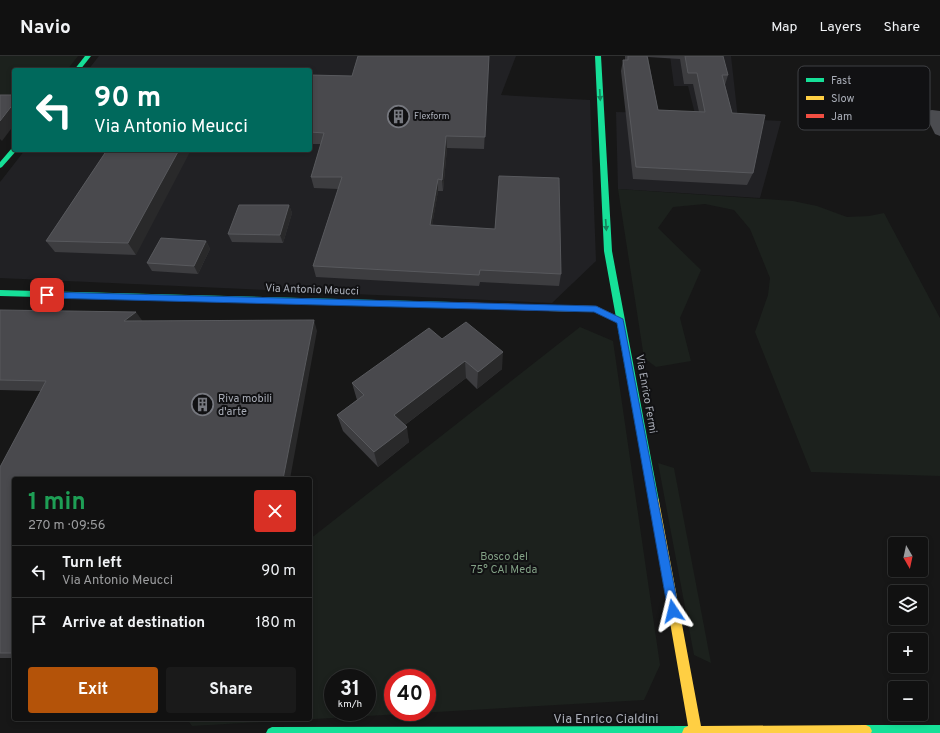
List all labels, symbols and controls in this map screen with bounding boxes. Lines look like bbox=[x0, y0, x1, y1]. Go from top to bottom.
text: Navio bbox=[20, 16, 71, 40]
text: Map bbox=[771, 19, 797, 36]
text: Layers bbox=[819, 19, 861, 36]
text: Share bbox=[883, 19, 920, 36]
legend bbox=[798, 66, 930, 130]
text: Fast bbox=[831, 74, 851, 88]
text: 90 m bbox=[94, 81, 161, 117]
icon: left bbox=[28, 84, 80, 136]
one-way arrow bbox=[597, 89, 603, 102]
text: Slow bbox=[831, 92, 854, 106]
building icon: Flexform bbox=[385, 103, 411, 129]
text: Jam bbox=[831, 110, 852, 124]
place label: Flexform bbox=[414, 111, 449, 122]
text: Via Antonio Meucci bbox=[94, 116, 248, 139]
one-way arrow bbox=[603, 219, 610, 231]
pin bbox=[30, 278, 64, 312]
street label: Via Antonio Meucci bbox=[265, 281, 359, 299]
icon: arrive bbox=[36, 284, 58, 306]
street label: Via Enrico Fermi bbox=[632, 353, 660, 435]
building icon: Riva mobili d'arte bbox=[190, 392, 216, 418]
place label: Riva mobili d'arte bbox=[218, 392, 272, 419]
text: 1 min bbox=[28, 488, 86, 518]
button: close bbox=[254, 490, 296, 532]
text: 270 m · 09:56 bbox=[28, 518, 106, 534]
north arrow bbox=[888, 537, 928, 577]
map controls bbox=[888, 537, 928, 721]
park label: Bosco del 75° CAI Meda bbox=[471, 550, 537, 577]
text: Turn left bbox=[62, 554, 122, 573]
icon: left bbox=[28, 561, 50, 583]
text: 90 m bbox=[261, 562, 296, 581]
text: Via Antonio Meucci bbox=[62, 573, 173, 589]
button: layers bbox=[888, 585, 928, 625]
position arrow bbox=[652, 590, 694, 632]
icon: arrive bbox=[28, 613, 50, 635]
text: Arrive at destination bbox=[62, 614, 205, 633]
text: 180 m bbox=[256, 614, 296, 633]
button: + bbox=[888, 633, 928, 673]
button: Exit bbox=[28, 667, 158, 713]
button: Share bbox=[166, 667, 296, 713]
speed limit sign: 40 bbox=[384, 669, 436, 721]
text: 31 bbox=[340, 677, 360, 703]
button: − bbox=[888, 681, 928, 721]
text: km/h bbox=[338, 698, 362, 711]
street label: Via Enrico Cialdini bbox=[553, 712, 659, 728]

